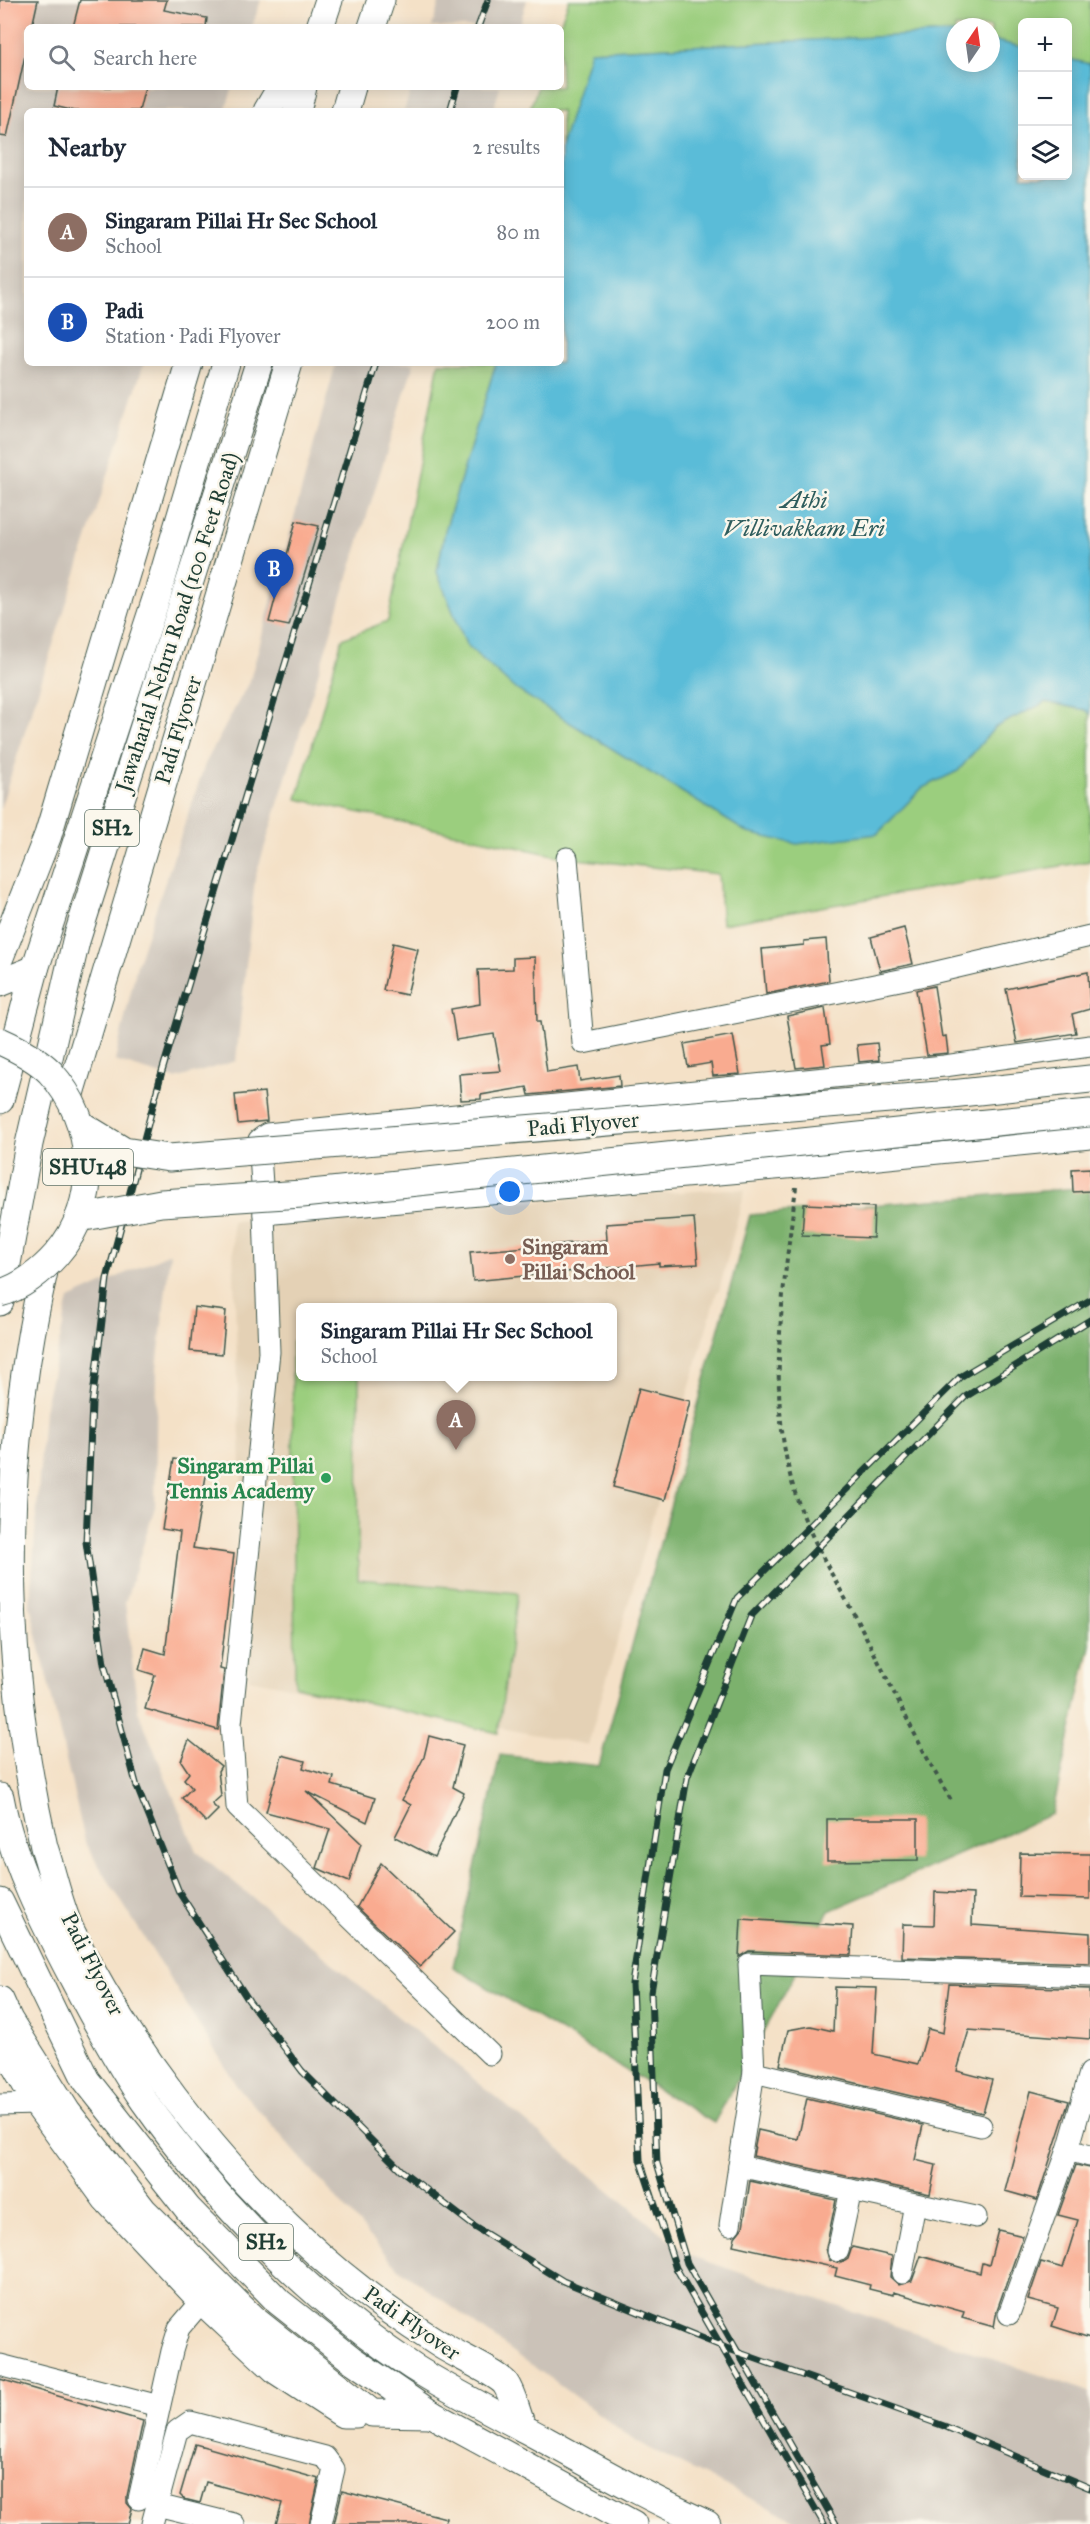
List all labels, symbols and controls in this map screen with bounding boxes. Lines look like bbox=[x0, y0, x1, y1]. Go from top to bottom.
north arrow bbox=[946, 18, 1000, 72]
map controls bbox=[1018, 18, 1072, 180]
button: + bbox=[1018, 18, 1072, 72]
search box bbox=[24, 24, 564, 90]
icon: search bbox=[45, 41, 78, 74]
text: Search here bbox=[93, 44, 197, 71]
button: − bbox=[1018, 72, 1072, 126]
button: layers bbox=[1018, 126, 1072, 180]
text: Nearby bbox=[48, 131, 126, 163]
text: 2 results bbox=[472, 135, 540, 159]
text: Singaram Pillai Hr Sec School bbox=[105, 207, 377, 234]
text: A bbox=[61, 220, 74, 244]
text: 80 m bbox=[497, 220, 540, 244]
text: School bbox=[105, 234, 162, 258]
text: Padi bbox=[105, 297, 144, 324]
text: B bbox=[61, 310, 74, 334]
text: 200 m bbox=[486, 310, 540, 334]
text: Station · Padi Flyover bbox=[105, 324, 281, 348]
street label: Jawaharlal Nehru Road (100 Feet Road) bbox=[109, 449, 245, 797]
water label: Athi Villivakkam Eri bbox=[723, 485, 885, 543]
pin: B bbox=[254, 550, 294, 599]
street label: Padi Flyover bbox=[149, 672, 208, 788]
road number: SH2 bbox=[85, 810, 139, 846]
street label: Padi Flyover bbox=[526, 1106, 641, 1142]
road number: SHU148 bbox=[43, 1149, 133, 1185]
your location bbox=[495, 1177, 524, 1206]
place label: Singaram Pillai School bbox=[522, 1233, 636, 1285]
marker: Singaram Pillai School bbox=[503, 1252, 517, 1266]
popup bbox=[296, 1303, 617, 1381]
text: Singaram Pillai Hr Sec School bbox=[321, 1317, 592, 1344]
text: School bbox=[321, 1344, 377, 1368]
pin: A bbox=[436, 1400, 476, 1450]
place label: Singaram Pillai Tennis Academy bbox=[166, 1452, 316, 1504]
marker: Singaram Pillai Tennis Academy bbox=[319, 1471, 333, 1485]
street label: Padi Flyover bbox=[56, 1908, 131, 2021]
road number: SH2 bbox=[239, 2224, 293, 2260]
street label: Padi Flyover bbox=[358, 2280, 466, 2367]

